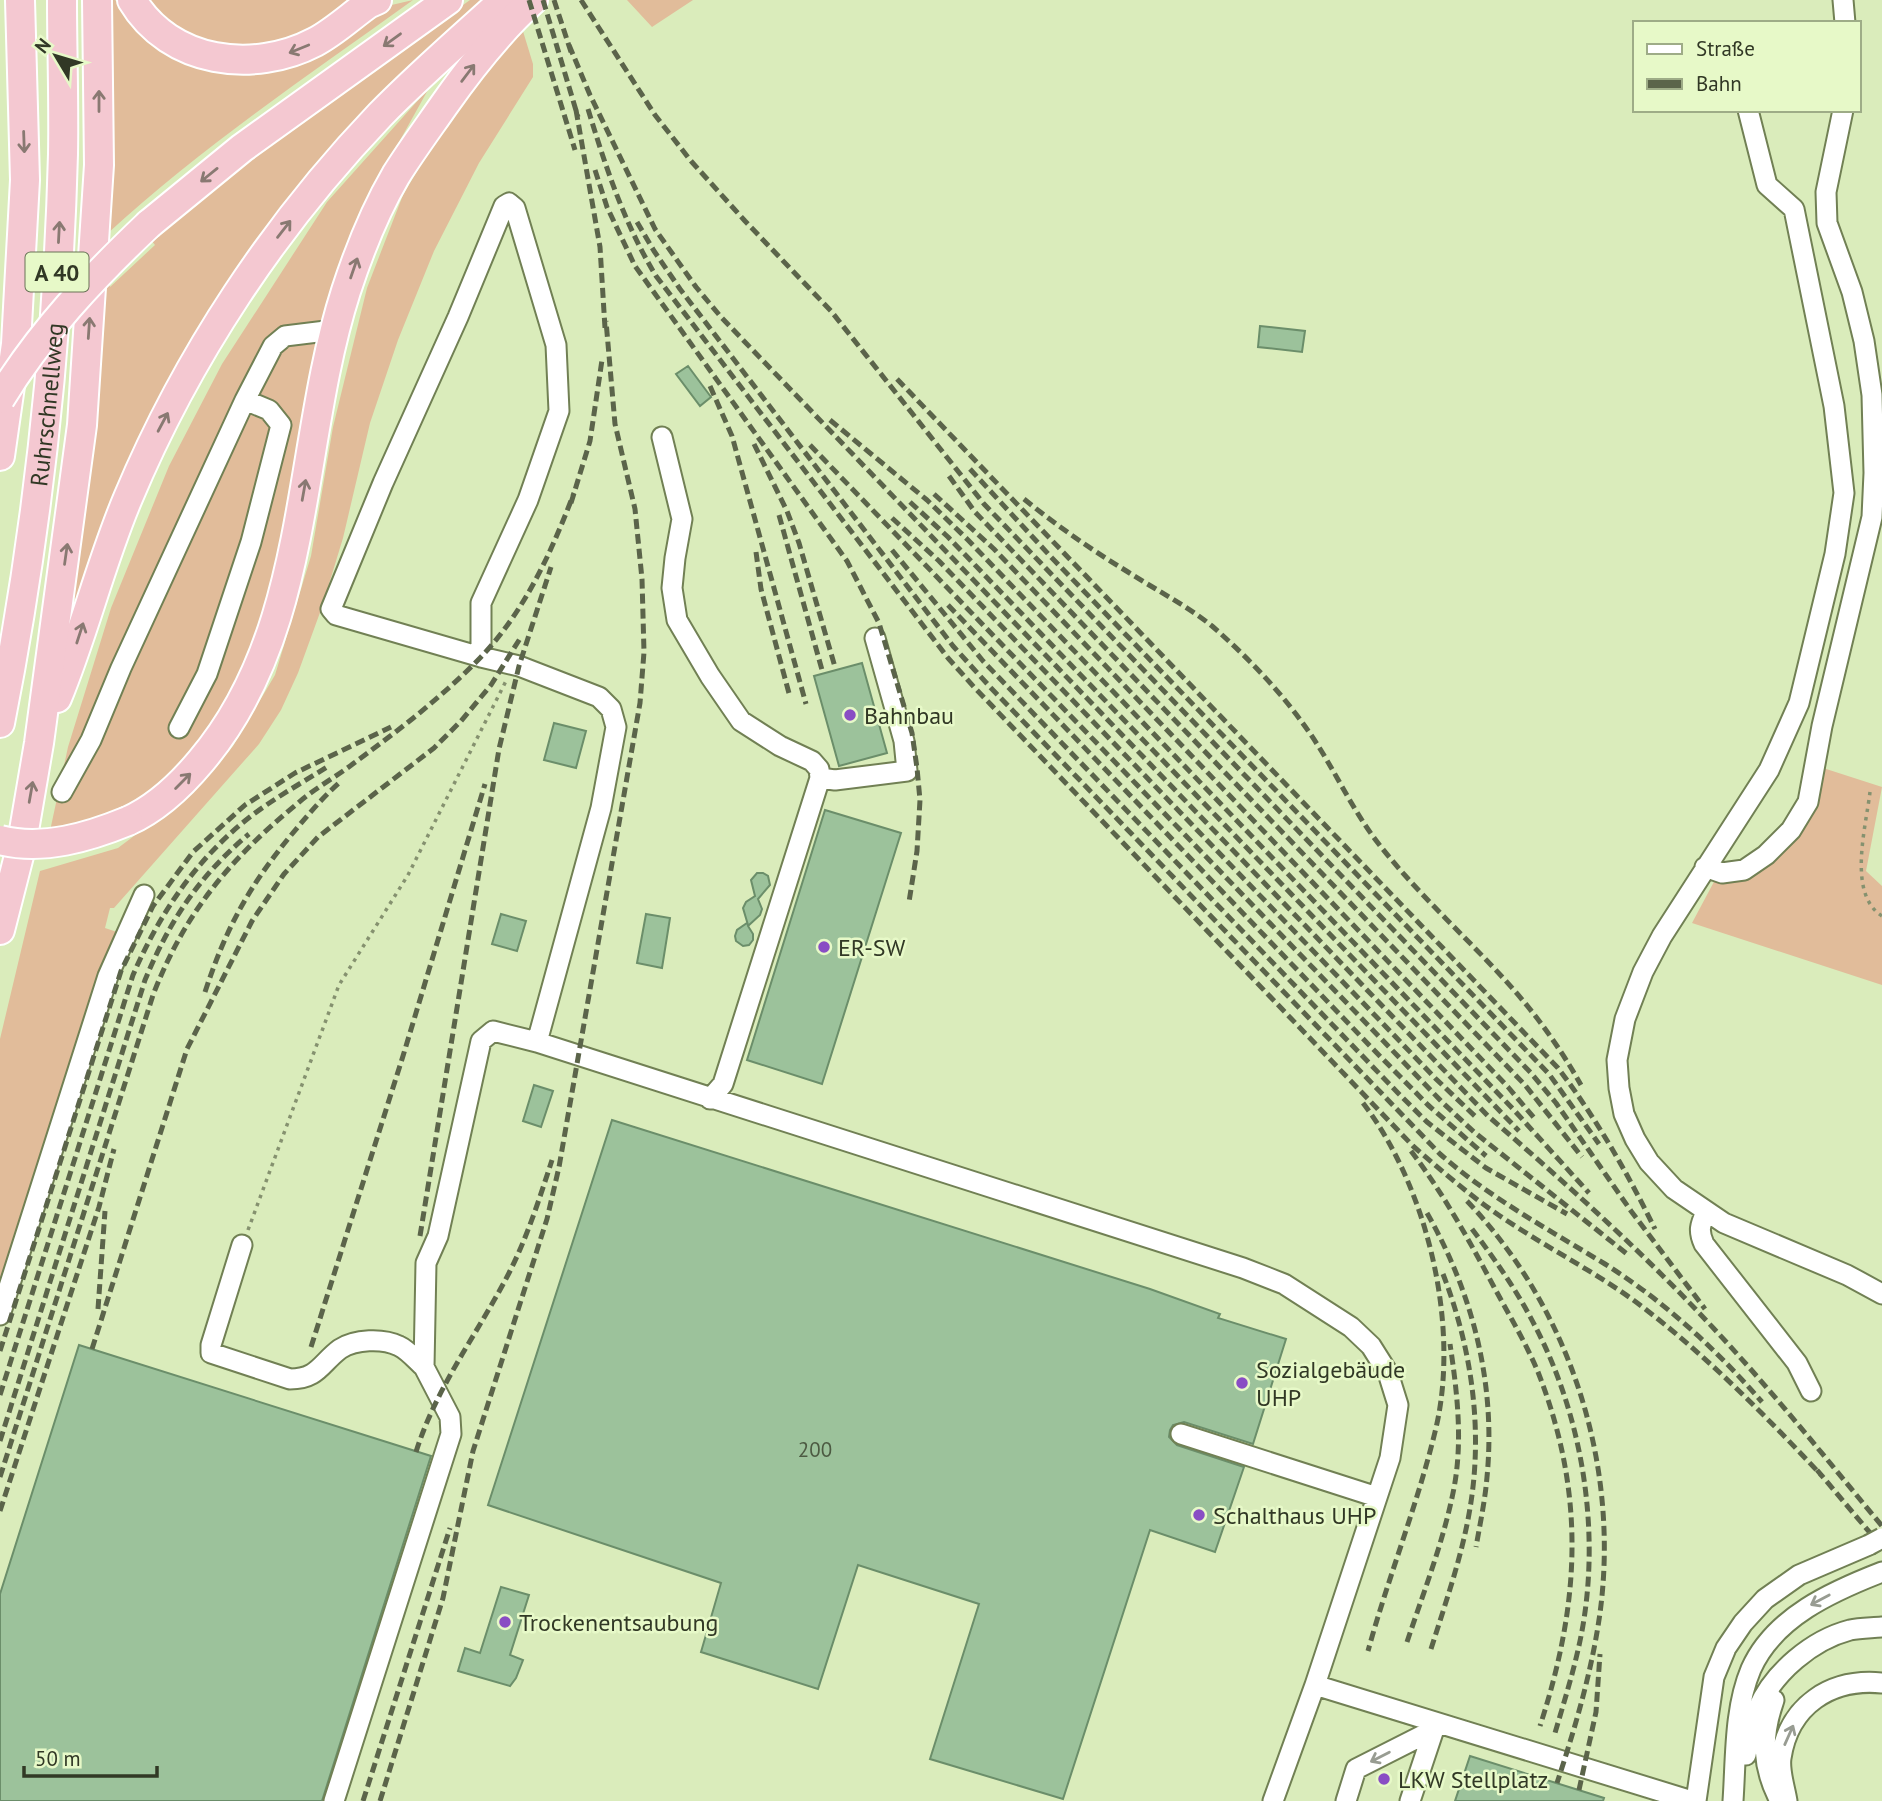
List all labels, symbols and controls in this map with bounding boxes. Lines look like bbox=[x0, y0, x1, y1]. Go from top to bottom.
north arrow bbox=[21, 21, 91, 91]
legend bbox=[1633, 21, 1861, 112]
text: N bbox=[29, 33, 56, 58]
one-way arrow bbox=[383, 33, 402, 47]
text: Straße bbox=[1696, 35, 1755, 62]
one-way arrow bbox=[288, 43, 310, 56]
one-way arrow bbox=[460, 64, 475, 82]
text: Bahn bbox=[1696, 70, 1742, 97]
one-way arrow bbox=[92, 89, 106, 112]
one-way arrow bbox=[17, 130, 31, 153]
one-way arrow bbox=[200, 167, 218, 182]
one-way arrow bbox=[276, 220, 291, 239]
one-way arrow bbox=[53, 221, 66, 244]
road number: A 40 bbox=[25, 252, 88, 292]
one-way arrow bbox=[349, 258, 361, 280]
one-way arrow bbox=[83, 317, 96, 340]
street label: Ruhrschnellweg bbox=[23, 322, 70, 488]
one-way arrow bbox=[156, 412, 170, 432]
one-way arrow bbox=[298, 479, 311, 502]
one-way arrow bbox=[60, 543, 73, 566]
one-way arrow bbox=[74, 622, 87, 644]
place label: Bahnbau bbox=[864, 700, 954, 731]
marker: Bahnbau bbox=[842, 707, 858, 723]
one-way arrow bbox=[174, 772, 191, 789]
one-way arrow bbox=[24, 781, 38, 804]
place label: ER-SW bbox=[838, 932, 906, 963]
marker: ER-SW bbox=[816, 939, 832, 955]
place label: Sozialgebäude UHP bbox=[1256, 1354, 1405, 1413]
marker: Sozialgebäude UHP bbox=[1234, 1375, 1250, 1391]
house number: 200 bbox=[798, 1436, 832, 1463]
place label: Schalthaus UHP bbox=[1213, 1500, 1376, 1531]
marker: Schalthaus UHP bbox=[1191, 1507, 1207, 1523]
one-way arrow bbox=[1810, 1594, 1831, 1608]
place label: Trockenentsaubung bbox=[519, 1607, 719, 1638]
marker: Trockenentsaubung bbox=[497, 1614, 513, 1630]
one-way arrow bbox=[1783, 1725, 1796, 1746]
scale bar bbox=[24, 1734, 158, 1778]
text: 50 m bbox=[35, 1745, 81, 1772]
one-way arrow bbox=[1370, 1751, 1391, 1765]
place label: LKW Stellplatz bbox=[1398, 1764, 1548, 1795]
marker: LKW Stellplatz bbox=[1376, 1771, 1392, 1787]

